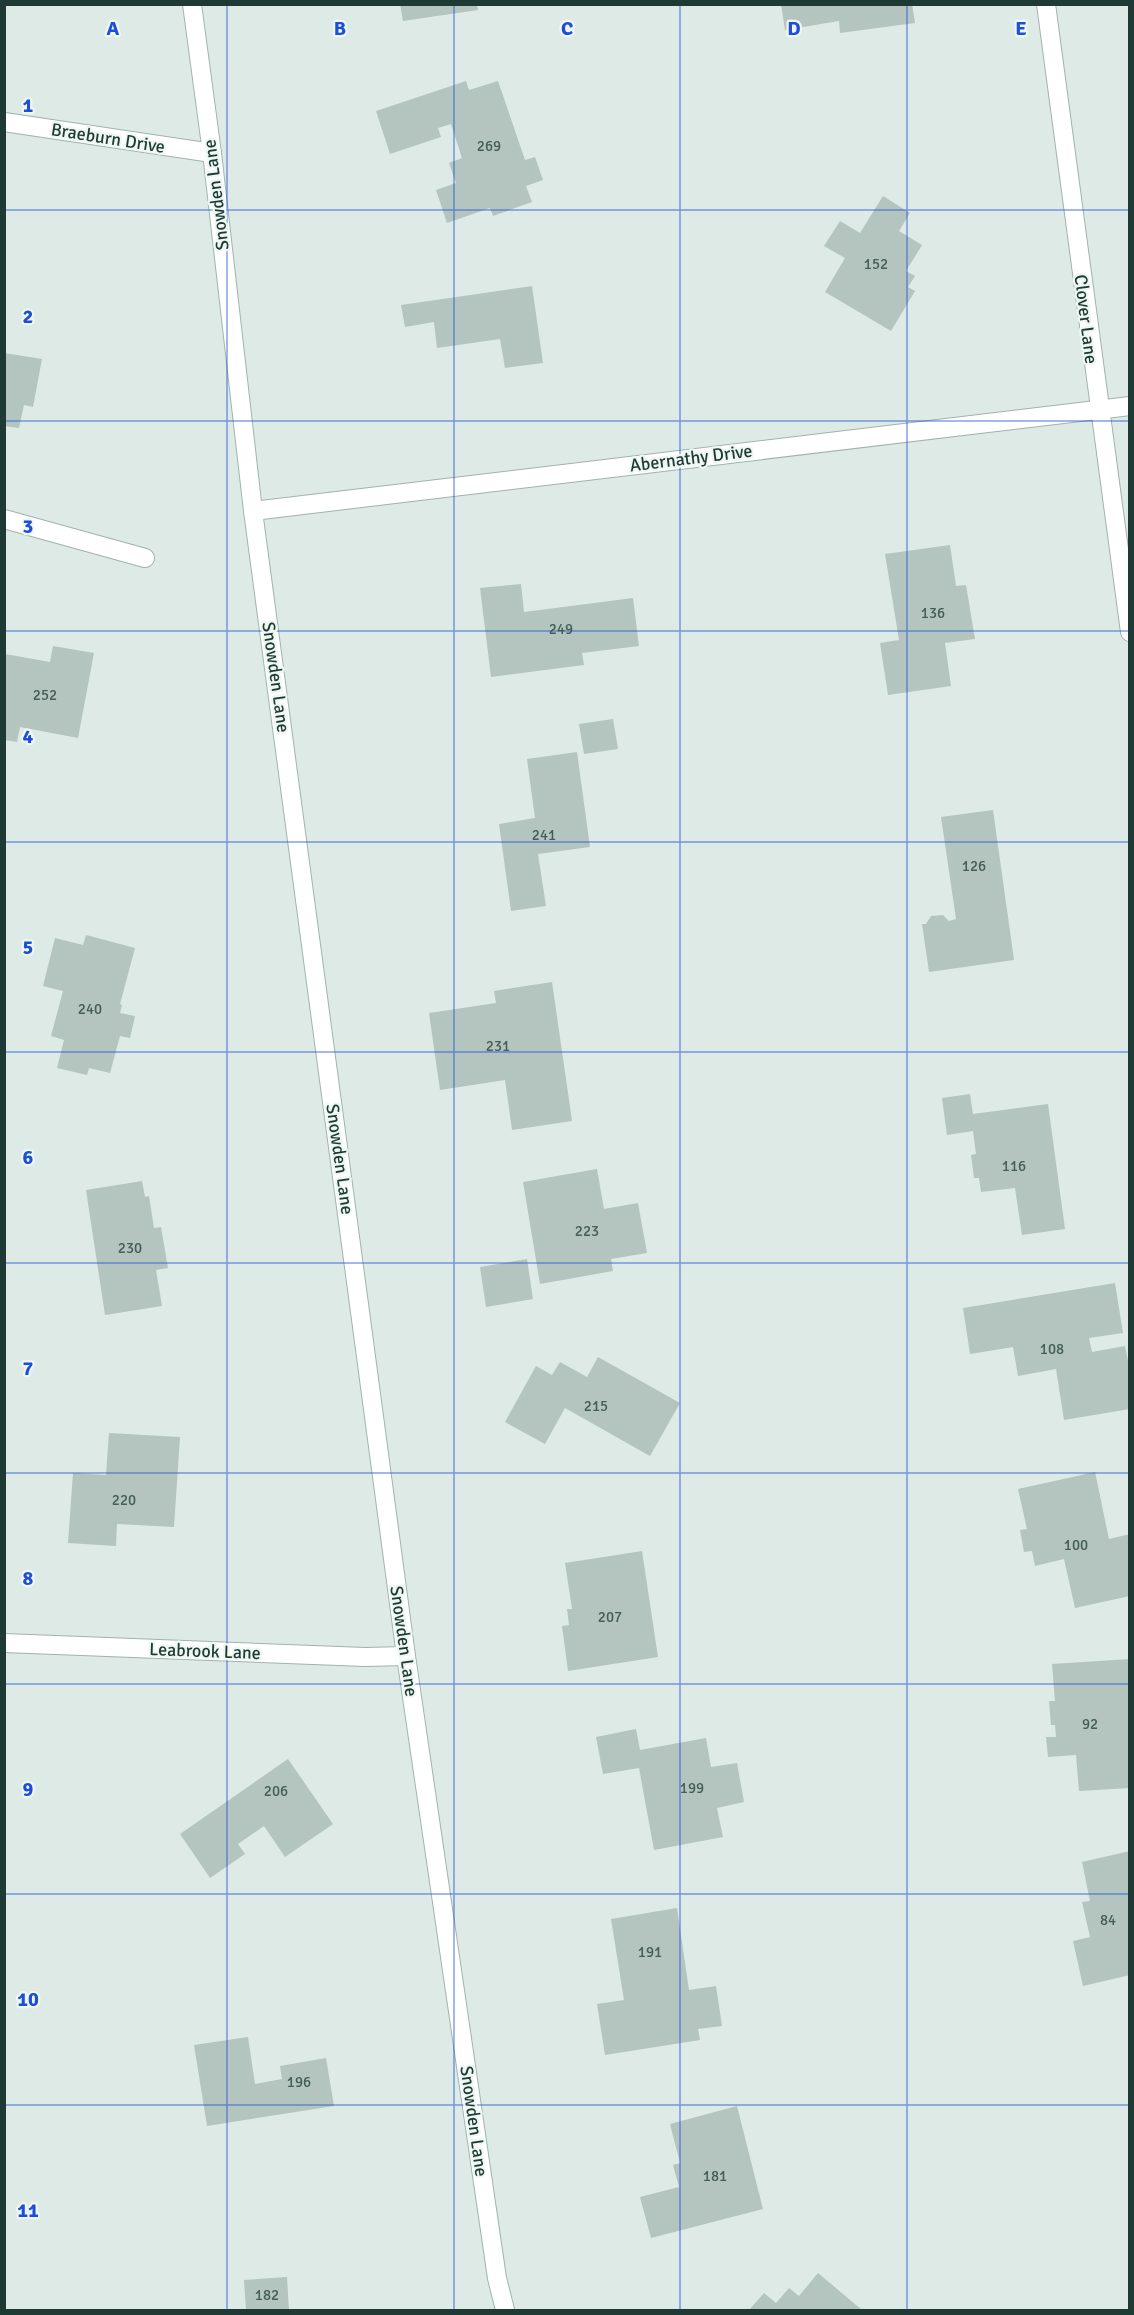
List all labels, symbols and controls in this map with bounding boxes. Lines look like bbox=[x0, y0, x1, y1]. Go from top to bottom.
text: A bbox=[107, 16, 120, 41]
text: B bbox=[334, 16, 346, 41]
text: C bbox=[561, 16, 573, 41]
text: D bbox=[787, 16, 801, 41]
text: E bbox=[1015, 16, 1027, 41]
text: 1 bbox=[23, 93, 34, 118]
street label: Braeburn Drive bbox=[49, 118, 167, 158]
house number: 269 bbox=[477, 137, 501, 155]
street label: Snowden Lane bbox=[198, 138, 234, 252]
house number: 152 bbox=[864, 255, 888, 273]
street label: Clover Lane bbox=[1070, 273, 1102, 365]
text: 2 bbox=[23, 304, 33, 329]
street label: Abernathy Drive bbox=[628, 440, 754, 476]
text: 3 bbox=[23, 514, 33, 539]
house number: 136 bbox=[921, 604, 945, 622]
street label: Snowden Lane bbox=[257, 620, 295, 734]
house number: 249 bbox=[549, 620, 573, 638]
house number: 252 bbox=[33, 686, 57, 704]
text: 4 bbox=[23, 724, 34, 749]
house number: 241 bbox=[532, 826, 556, 844]
house number: 126 bbox=[962, 857, 986, 875]
text: 5 bbox=[23, 935, 33, 960]
house number: 240 bbox=[78, 1000, 102, 1018]
house number: 231 bbox=[486, 1037, 510, 1055]
street label: Snowden Lane bbox=[321, 1102, 359, 1216]
text: 6 bbox=[23, 1145, 34, 1170]
house number: 116 bbox=[1002, 1157, 1026, 1175]
house number: 223 bbox=[575, 1222, 599, 1240]
house number: 230 bbox=[118, 1239, 142, 1257]
house number: 108 bbox=[1040, 1340, 1064, 1358]
text: 7 bbox=[23, 1356, 34, 1381]
house number: 215 bbox=[584, 1397, 608, 1415]
house number: 220 bbox=[112, 1491, 136, 1509]
house number: 100 bbox=[1064, 1536, 1088, 1554]
text: 8 bbox=[23, 1566, 34, 1591]
street label: Snowden Lane bbox=[385, 1584, 423, 1698]
house number: 207 bbox=[598, 1608, 622, 1626]
street label: Leabrook Lane bbox=[149, 1638, 261, 1664]
house number: 92 bbox=[1082, 1715, 1098, 1733]
text: 9 bbox=[23, 1777, 34, 1802]
house number: 199 bbox=[680, 1779, 704, 1797]
house number: 206 bbox=[264, 1782, 288, 1800]
house number: 84 bbox=[1100, 1911, 1116, 1929]
house number: 191 bbox=[638, 1943, 662, 1961]
text: 10 bbox=[17, 1987, 39, 2012]
street label: Snowden Lane bbox=[455, 2064, 493, 2178]
house number: 196 bbox=[287, 2073, 311, 2091]
house number: 181 bbox=[703, 2167, 727, 2185]
text: 11 bbox=[17, 2198, 39, 2223]
house number: 182 bbox=[255, 2286, 279, 2304]

